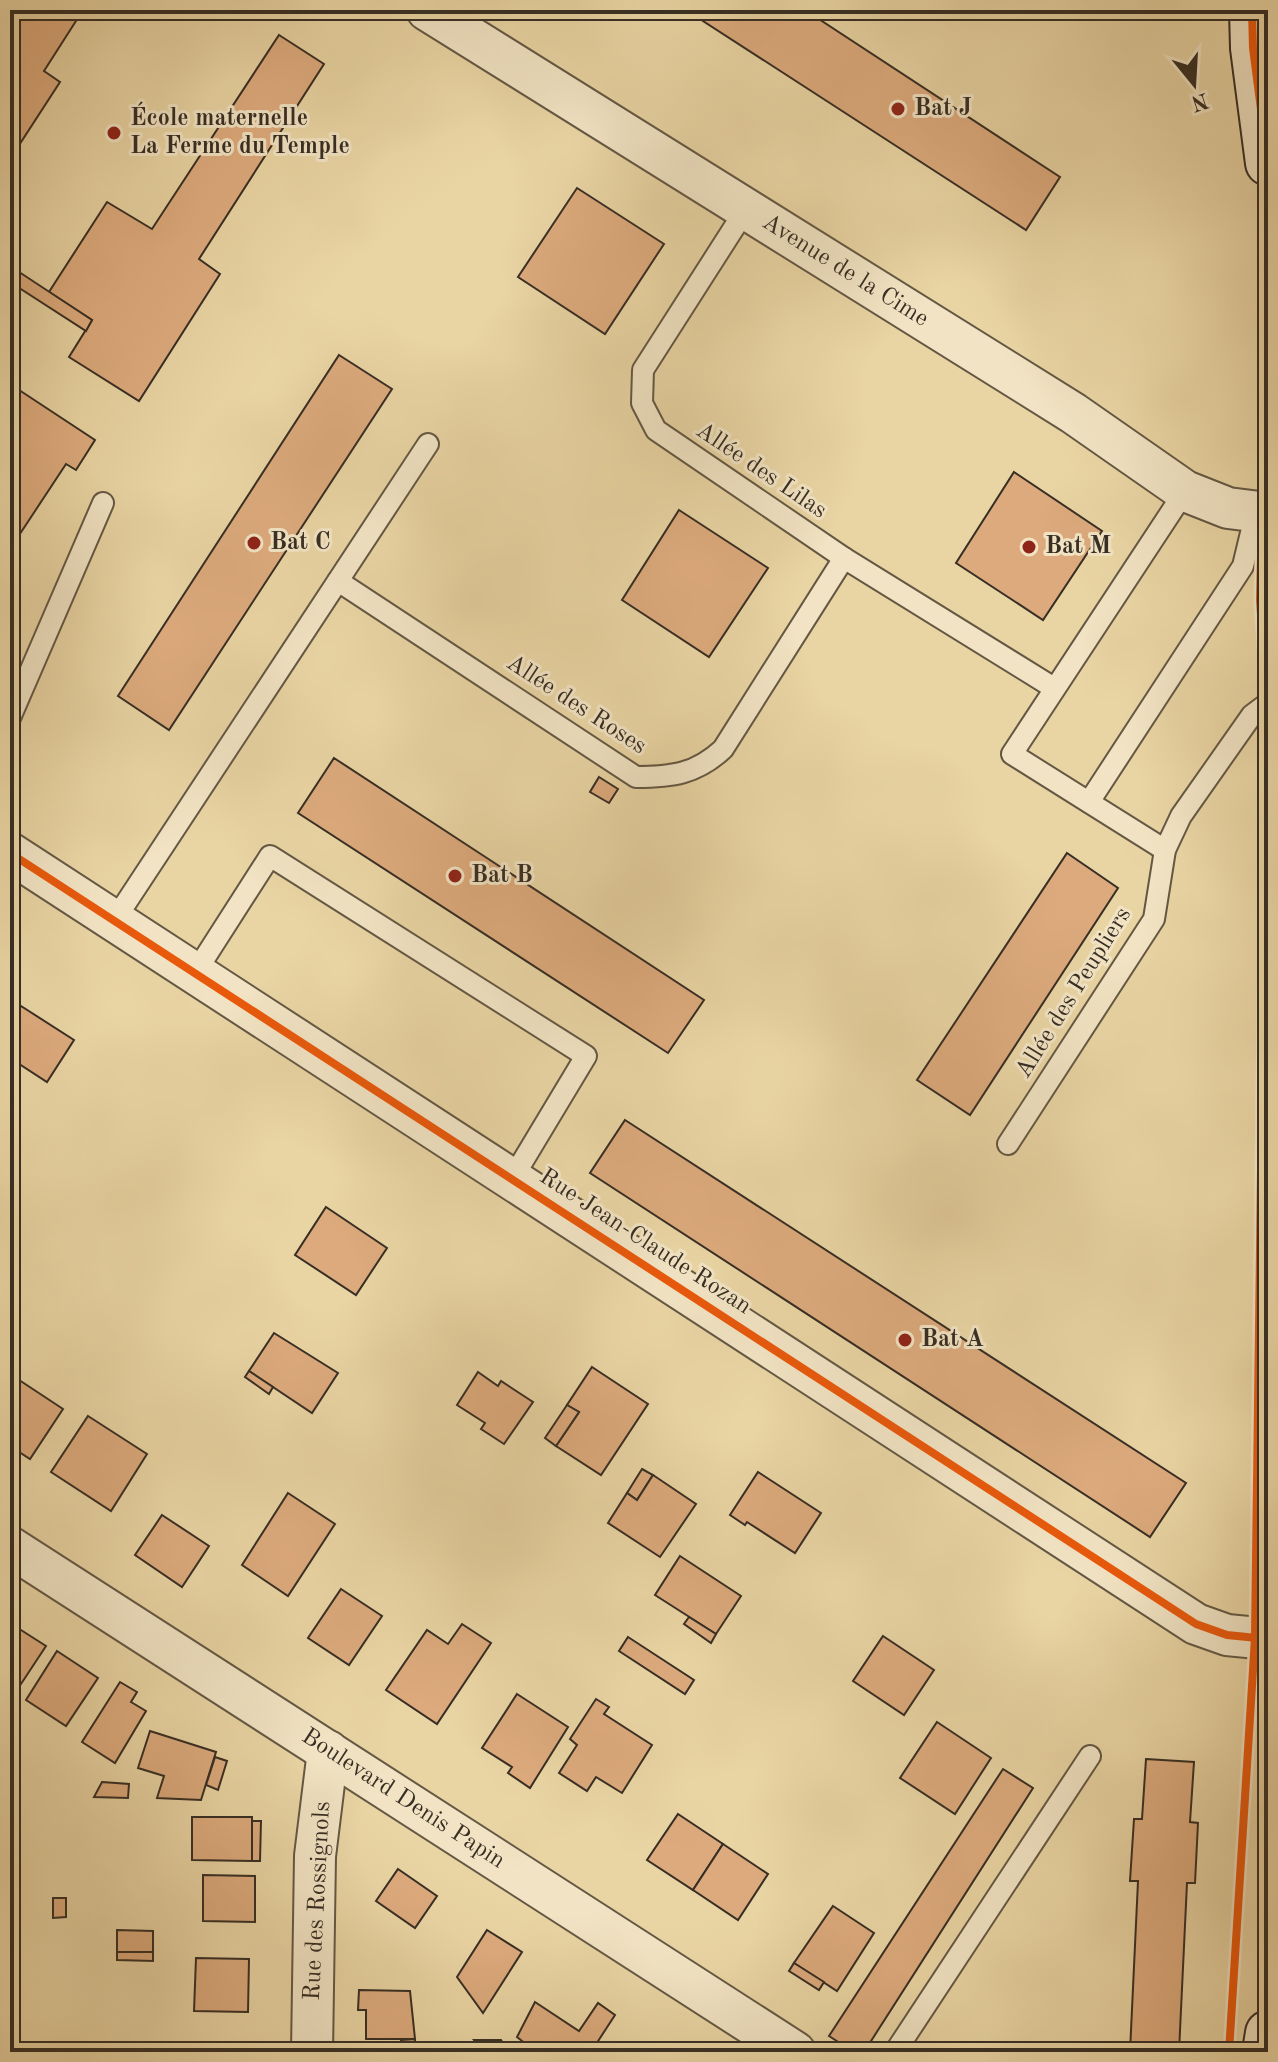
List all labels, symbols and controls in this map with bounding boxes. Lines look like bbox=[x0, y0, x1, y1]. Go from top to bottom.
north arrow bbox=[1154, 44, 1234, 124]
text: N bbox=[1188, 88, 1211, 114]
place label: Bat J bbox=[914, 97, 972, 121]
marker: Bat J bbox=[889, 100, 907, 118]
place label: École maternelle La Ferme du Temple bbox=[130, 101, 350, 159]
marker: École maternelle La Ferme du Temple bbox=[105, 124, 123, 142]
street label: Avenue de la Cime bbox=[758, 210, 932, 332]
street label: Allée des Lilas bbox=[691, 419, 831, 523]
place label: Bat C bbox=[270, 531, 331, 555]
marker: Bat C bbox=[245, 534, 263, 552]
place label: Bat M bbox=[1045, 535, 1111, 559]
marker: Bat M bbox=[1020, 538, 1038, 556]
street label: Allée des Roses bbox=[502, 651, 650, 759]
place label: Bat B bbox=[471, 864, 533, 888]
marker: Bat B bbox=[446, 867, 464, 885]
street label: Allée des Peupliers bbox=[1012, 903, 1136, 1083]
street label: Rue Jean-Claude Rozan bbox=[535, 1165, 755, 1319]
place label: Bat A bbox=[921, 1328, 984, 1352]
marker: Bat A bbox=[896, 1331, 914, 1349]
street label: Boulevard Denis Papin bbox=[297, 1724, 509, 1874]
street label: Rue des Rossignols bbox=[301, 1801, 335, 2001]

